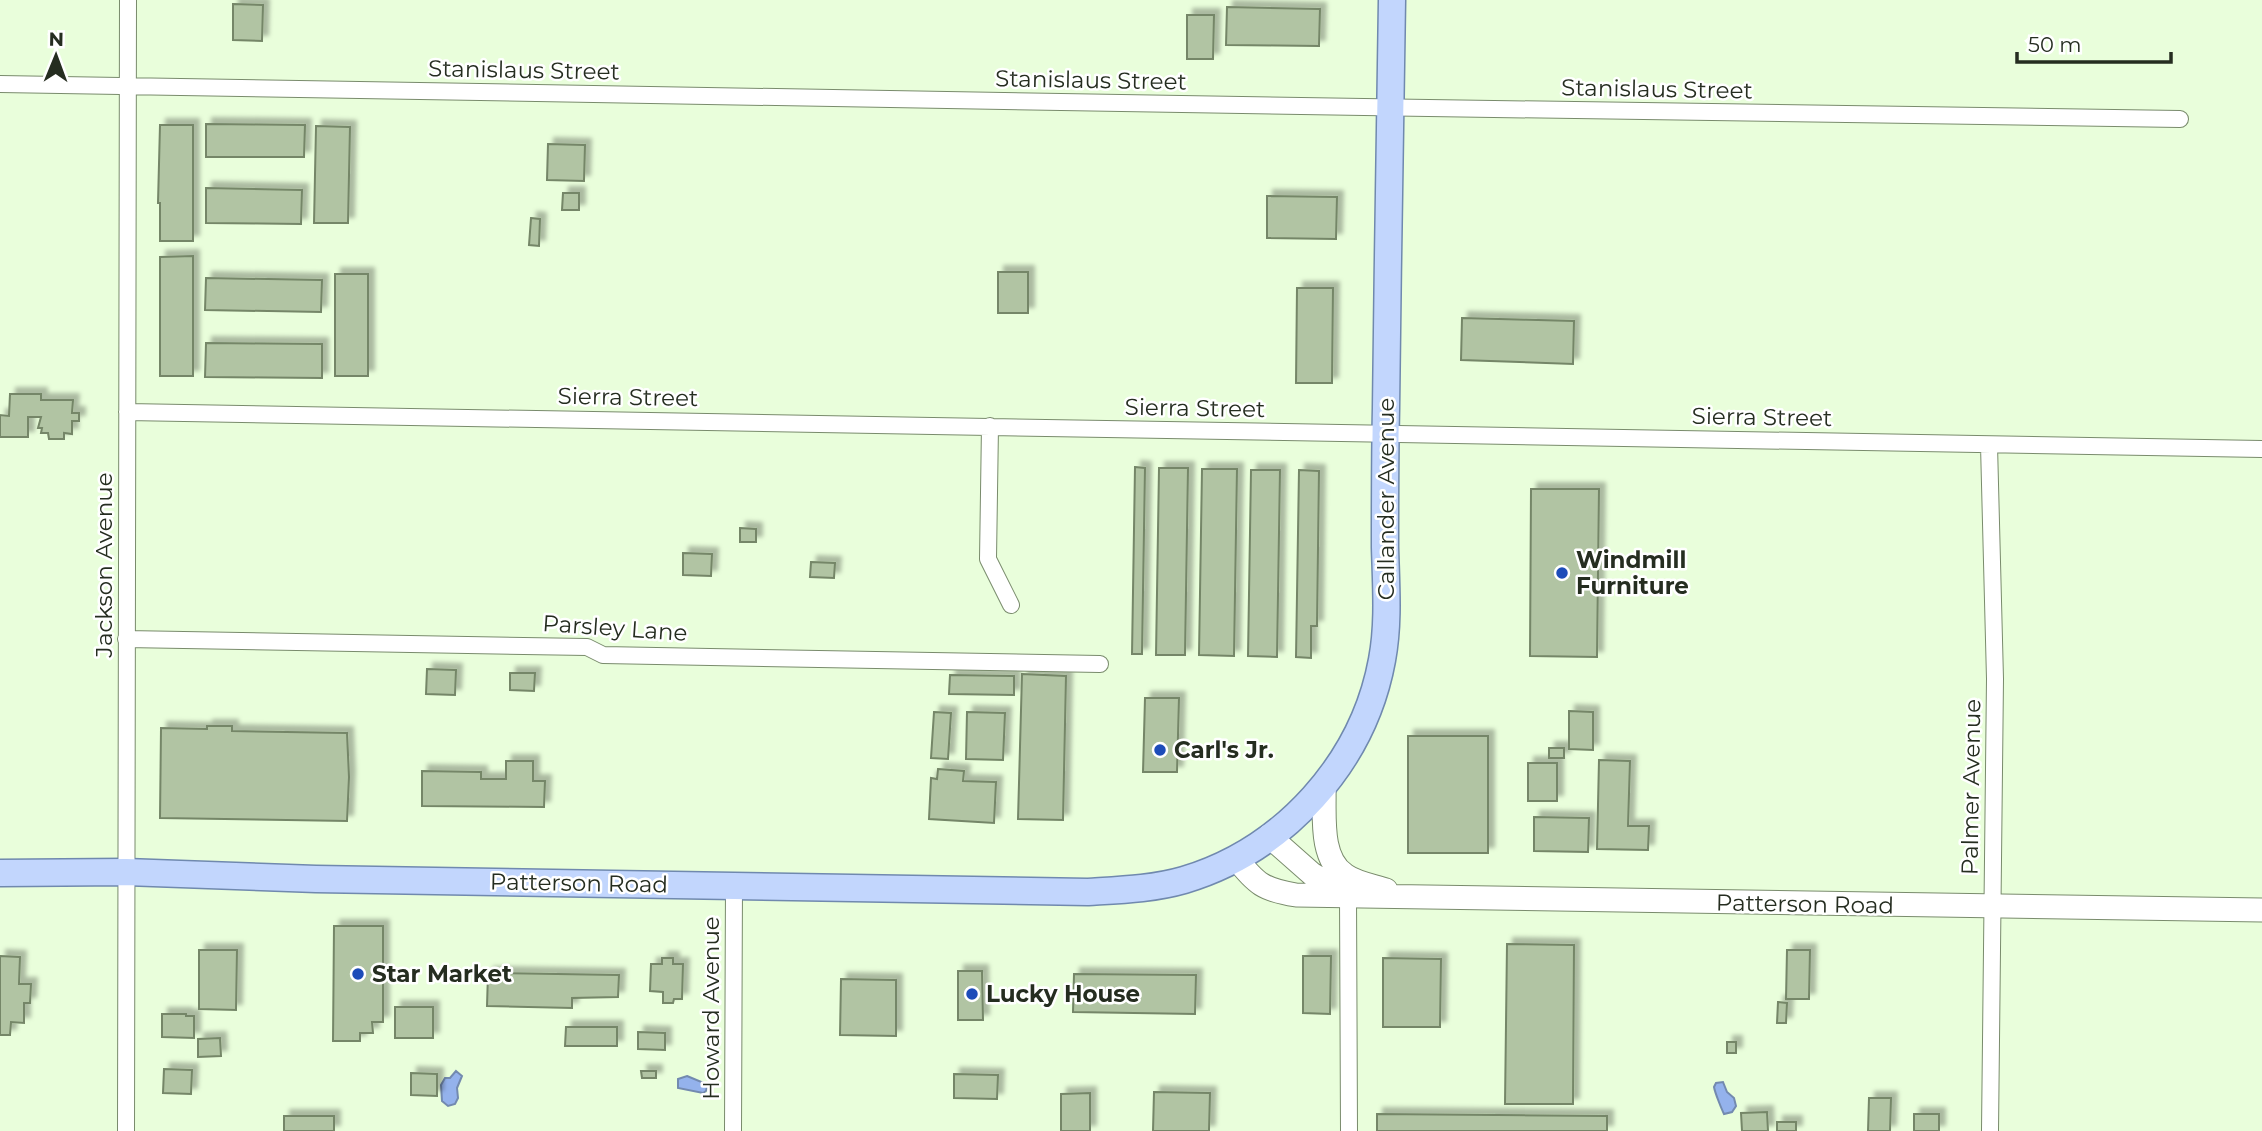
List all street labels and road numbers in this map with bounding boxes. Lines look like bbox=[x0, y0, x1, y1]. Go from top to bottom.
street label: Stanislaus Street bbox=[428, 54, 620, 86]
street label: Stanislaus Street bbox=[995, 64, 1187, 96]
street label: Stanislaus Street bbox=[1561, 73, 1753, 105]
street label: Sierra Street bbox=[557, 382, 699, 412]
street label: Sierra Street bbox=[1124, 393, 1266, 423]
street label: Callander Avenue bbox=[1372, 398, 1400, 600]
street label: Sierra Street bbox=[1691, 402, 1833, 432]
street label: Jackson Avenue bbox=[90, 472, 118, 659]
street label: Parsley Lane bbox=[542, 609, 688, 647]
street label: Palmer Avenue bbox=[1955, 699, 1987, 875]
street label: Patterson Road bbox=[490, 867, 668, 899]
street label: Patterson Road bbox=[1716, 888, 1894, 920]
street label: Howard Avenue bbox=[697, 916, 725, 1100]

